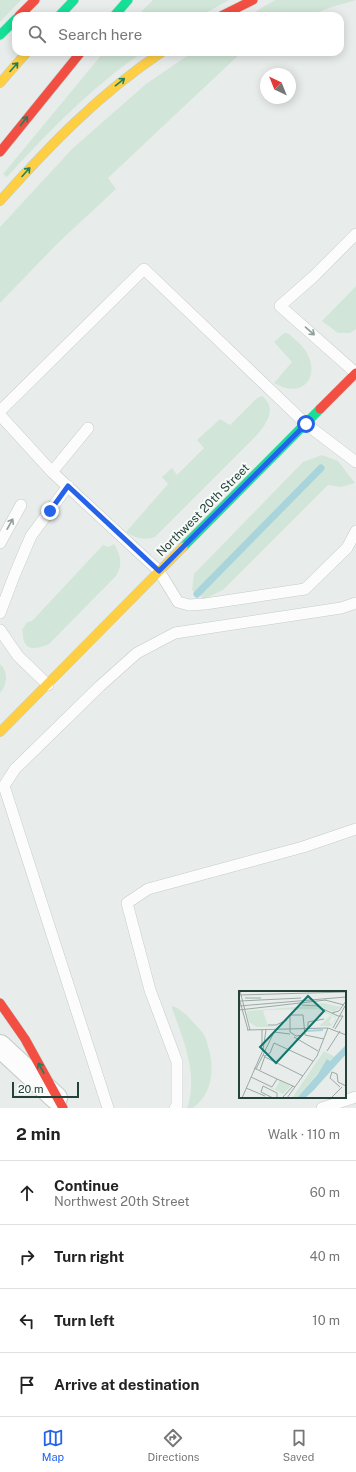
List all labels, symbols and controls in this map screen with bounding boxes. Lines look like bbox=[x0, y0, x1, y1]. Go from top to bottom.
search box bbox=[12, 12, 344, 56]
icon: search bbox=[26, 23, 48, 45]
text: Search here bbox=[58, 26, 142, 43]
one-way arrow bbox=[9, 62, 18, 72]
north arrow bbox=[260, 68, 296, 104]
one-way arrow bbox=[115, 77, 125, 86]
one-way arrow bbox=[20, 116, 29, 127]
one-way arrow bbox=[21, 167, 30, 177]
one-way arrow bbox=[305, 327, 315, 336]
route start bbox=[297, 415, 315, 433]
street label: Northwest 20th Street bbox=[154, 461, 252, 559]
route end bbox=[41, 502, 59, 520]
one-way arrow bbox=[7, 518, 15, 530]
inset map bbox=[239, 991, 346, 1098]
one-way arrow bbox=[37, 1063, 45, 1075]
scale bar bbox=[12, 1080, 79, 1099]
text: 20 m bbox=[18, 1083, 43, 1095]
text: 2 min bbox=[16, 1124, 61, 1144]
text: Walk · 110 m bbox=[268, 1127, 340, 1142]
text: Continue bbox=[54, 1177, 119, 1194]
icon: ahead bbox=[16, 1182, 38, 1204]
text: 60 m bbox=[310, 1185, 340, 1200]
text: Northwest 20th Street bbox=[54, 1194, 190, 1209]
icon: right bbox=[16, 1246, 38, 1268]
text: Turn right bbox=[54, 1248, 124, 1265]
text: 40 m bbox=[309, 1249, 340, 1264]
icon: left bbox=[16, 1310, 38, 1332]
text: Turn left bbox=[54, 1312, 115, 1329]
text: 10 m bbox=[312, 1313, 340, 1328]
icon: arrive bbox=[16, 1374, 38, 1396]
text: Arrive at destination bbox=[54, 1376, 199, 1393]
tab: Map bbox=[42, 1427, 64, 1463]
tab: Directions bbox=[148, 1427, 199, 1463]
tab: Saved bbox=[283, 1427, 314, 1463]

